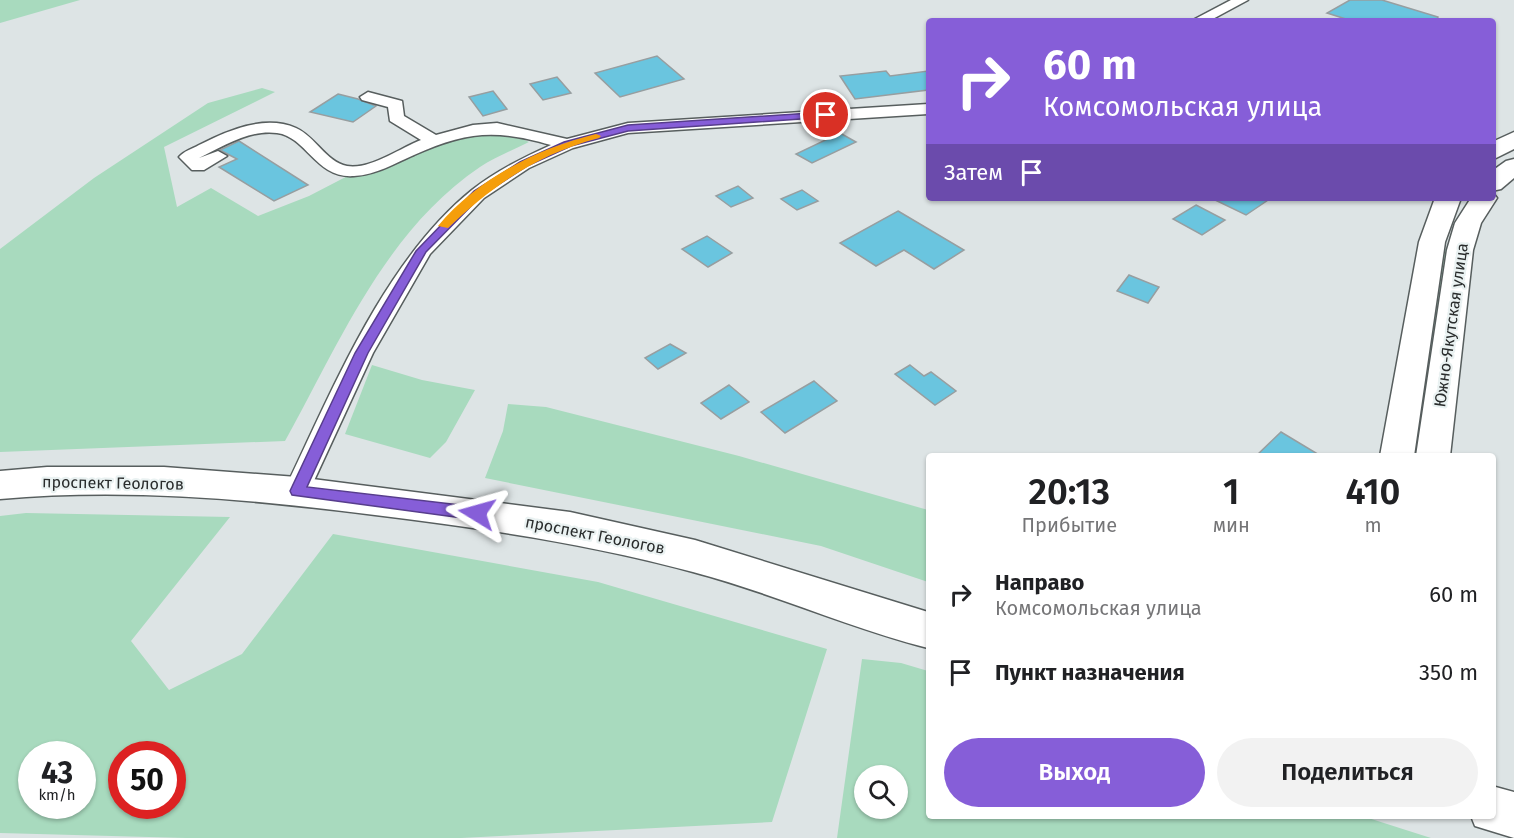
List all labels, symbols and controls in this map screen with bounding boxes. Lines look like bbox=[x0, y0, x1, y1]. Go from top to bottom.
text: 60 m bbox=[1043, 40, 1137, 90]
icon: right bbox=[944, 42, 1022, 120]
pin bbox=[800, 89, 851, 140]
text: Комсомольская улица bbox=[1043, 91, 1322, 123]
icon: arrive bbox=[809, 98, 842, 131]
icon: arrive bbox=[1015, 156, 1048, 189]
text: Затем bbox=[944, 159, 1003, 186]
street label: Южно-Якутская улица bbox=[1430, 242, 1472, 408]
text: 20:13 bbox=[1029, 470, 1110, 514]
text: 1 bbox=[1223, 470, 1240, 514]
text: 410 bbox=[1346, 470, 1400, 514]
street label: проспект Геологов bbox=[42, 472, 184, 494]
position arrow bbox=[445, 481, 509, 545]
street label: проспект Геологов bbox=[524, 512, 666, 558]
text: Прибытие bbox=[1022, 513, 1117, 537]
text: мин bbox=[1213, 513, 1250, 537]
text: m bbox=[1364, 513, 1382, 537]
text: Направо bbox=[995, 569, 1084, 596]
icon: right bbox=[944, 578, 977, 611]
text: 60 m bbox=[1429, 581, 1478, 608]
text: Комсомольская улица bbox=[995, 596, 1202, 620]
icon: arrive bbox=[944, 656, 977, 689]
text: Пункт назначения bbox=[995, 659, 1185, 686]
text: 350 m bbox=[1419, 659, 1478, 686]
button: Выход bbox=[944, 738, 1205, 807]
button: Поделиться bbox=[1217, 738, 1478, 807]
speed limit sign: 50 bbox=[108, 741, 186, 819]
text: 43 bbox=[41, 755, 73, 791]
map controls bbox=[854, 765, 908, 819]
button: search bbox=[854, 765, 908, 819]
text: km/h bbox=[38, 786, 76, 804]

